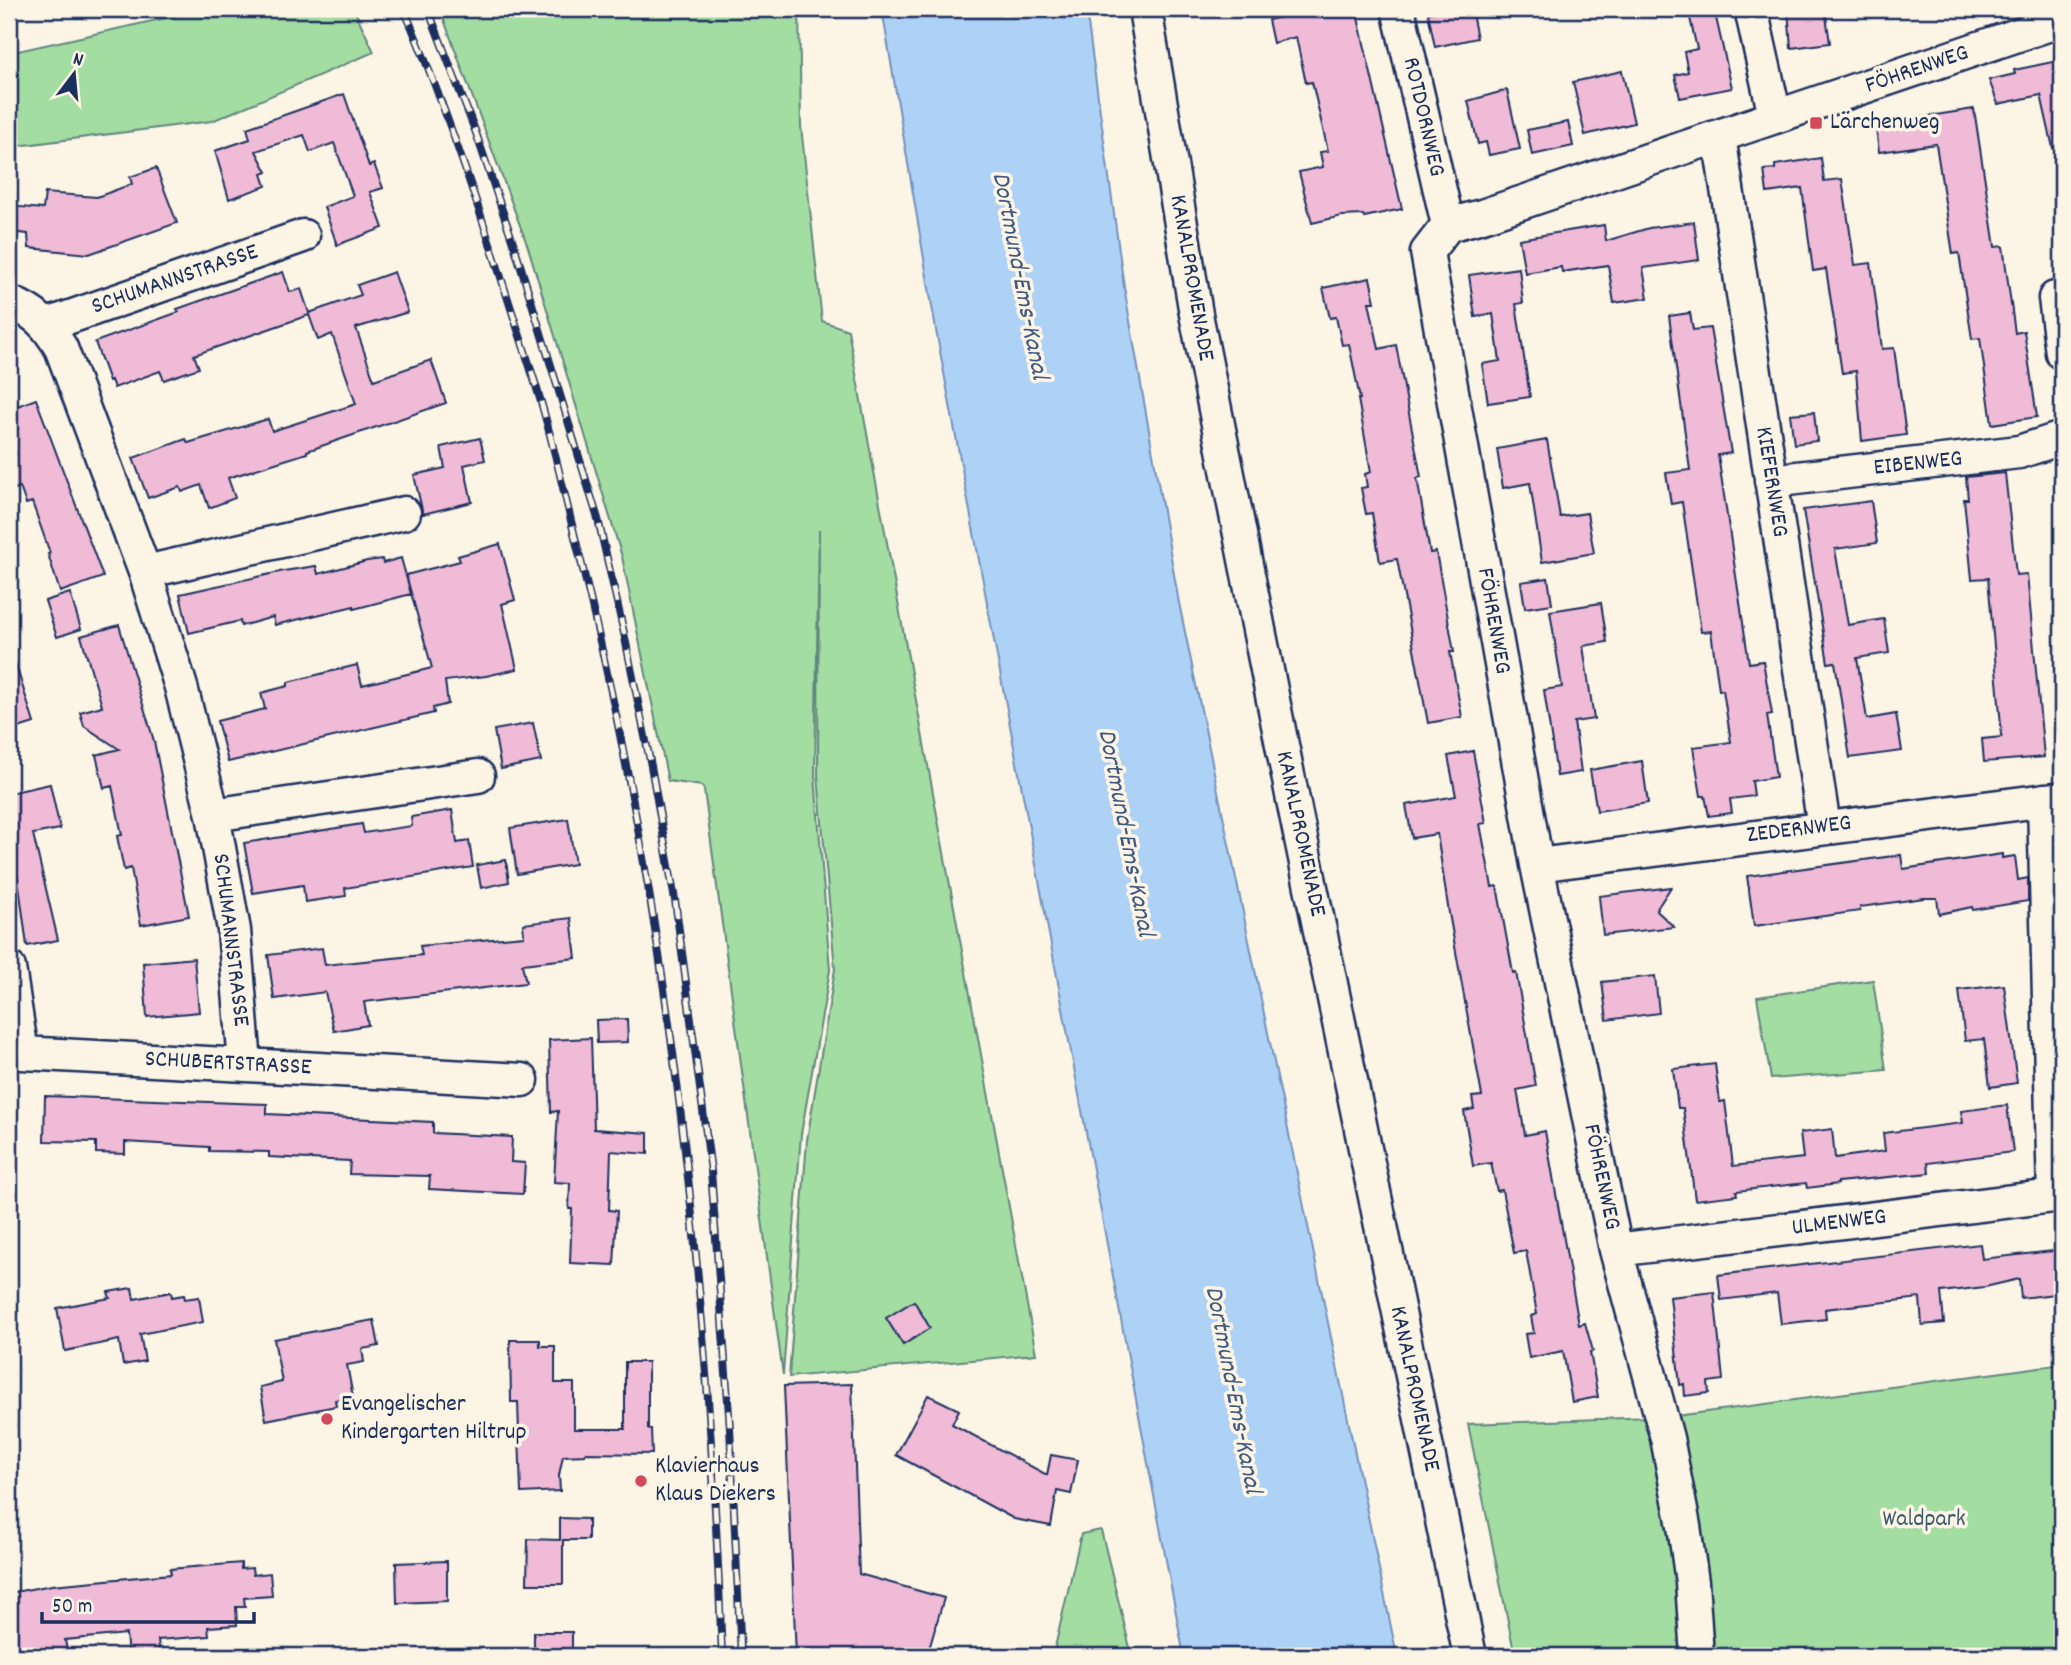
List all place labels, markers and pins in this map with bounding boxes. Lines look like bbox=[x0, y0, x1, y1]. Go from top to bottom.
place label: Lärchenweg bbox=[1830, 106, 1940, 140]
marker: Lärchenweg bbox=[1808, 115, 1824, 131]
place label: Evangelischer Kindergarten Hiltrup bbox=[341, 1388, 527, 1450]
marker: Evangelischer Kindergarten Hiltrup bbox=[319, 1411, 335, 1427]
place label: Klavierhaus Klaus Diekers bbox=[655, 1450, 776, 1512]
marker: Klavierhaus Klaus Diekers bbox=[633, 1473, 649, 1489]

